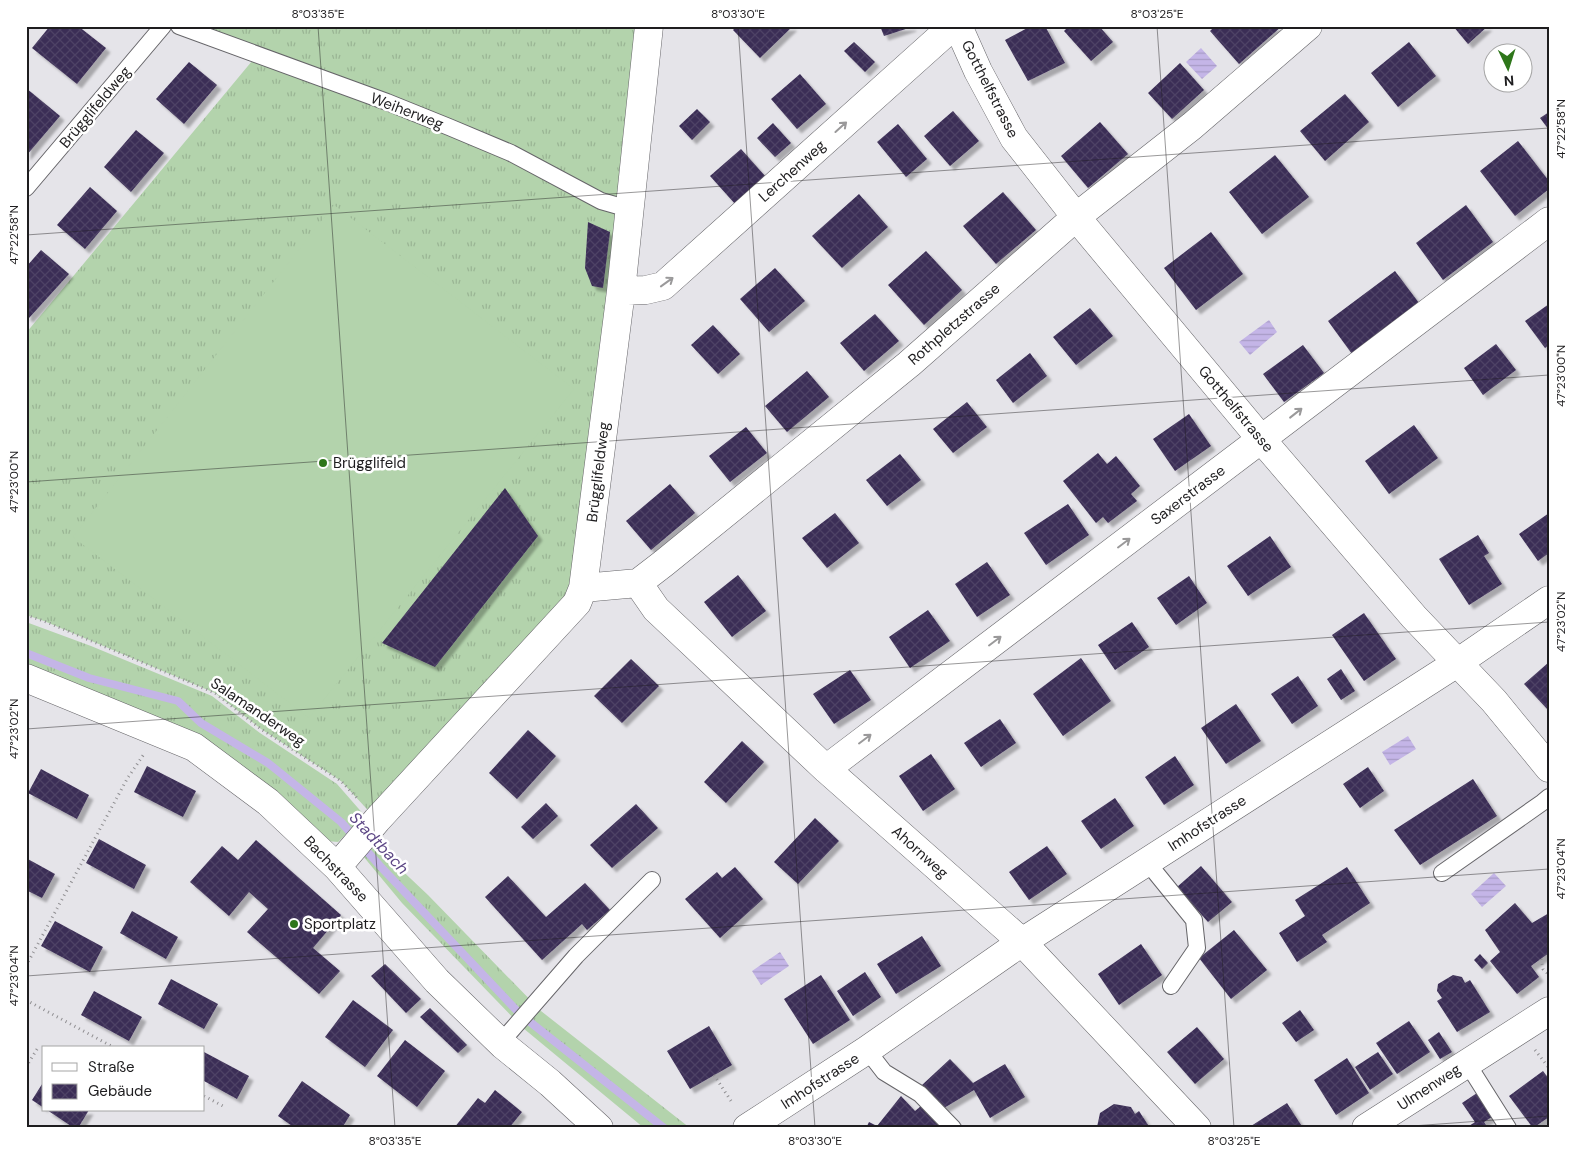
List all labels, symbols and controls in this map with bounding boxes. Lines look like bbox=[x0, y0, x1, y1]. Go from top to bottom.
text: 8°03'35"E bbox=[291, 6, 345, 22]
text: 8°03'30"E bbox=[711, 6, 765, 22]
text: 8°03'25"E bbox=[1131, 6, 1184, 22]
street label: Gotthelfstrasse bbox=[957, 37, 1023, 141]
north arrow bbox=[1482, 42, 1532, 92]
street label: Brügglifeldweg bbox=[55, 62, 135, 152]
text: N bbox=[1503, 72, 1515, 90]
street label: Weiherweg bbox=[368, 88, 446, 134]
text: 47°22'58"N bbox=[1553, 99, 1569, 159]
one-way arrow bbox=[834, 121, 847, 133]
street label: Lerchenweg bbox=[754, 136, 830, 206]
text: 47°22'58"N bbox=[6, 205, 22, 265]
one-way arrow bbox=[660, 276, 673, 287]
street label: Rothpletzstrasse bbox=[904, 279, 1004, 369]
text: 47°23'00"N bbox=[1553, 345, 1569, 407]
street label: Gotthelfstrasse bbox=[1194, 361, 1278, 457]
one-way arrow bbox=[1289, 407, 1302, 418]
street label: Brügglifeldweg bbox=[582, 421, 614, 523]
text: 47°23'00"N bbox=[6, 451, 22, 513]
place label: Brügglifeld bbox=[333, 453, 406, 473]
marker: Brügglifeld bbox=[317, 457, 329, 469]
street label: Saxerstrasse bbox=[1147, 460, 1229, 530]
one-way arrow bbox=[1117, 538, 1131, 548]
text: 47°23'02"N bbox=[1553, 592, 1569, 652]
one-way arrow bbox=[988, 636, 1002, 646]
street label: Salamanderweg bbox=[207, 673, 309, 751]
text: 47°23'02"N bbox=[6, 699, 22, 759]
one-way arrow bbox=[858, 734, 872, 744]
street label: Imhofstrasse bbox=[1164, 790, 1250, 856]
water label: Stadtbach bbox=[345, 807, 413, 879]
street label: Ahornweg bbox=[887, 821, 953, 883]
street label: Bachstrasse bbox=[299, 832, 373, 906]
text: 47°23'04"N bbox=[1553, 839, 1569, 900]
place label: Sportplatz bbox=[304, 914, 376, 934]
marker: Sportplatz bbox=[288, 918, 300, 930]
text: 47°23'04"N bbox=[6, 946, 22, 1007]
legend bbox=[42, 1046, 205, 1112]
street label: Imhofstrasse bbox=[777, 1048, 863, 1114]
text: Straße bbox=[88, 1057, 135, 1077]
street label: Ulmenweg bbox=[1393, 1059, 1465, 1115]
text: Gebäude bbox=[88, 1081, 152, 1101]
text: 8°03'35"E bbox=[368, 1133, 422, 1149]
text: 8°03'30"E bbox=[788, 1133, 842, 1149]
text: 8°03'25"E bbox=[1208, 1133, 1261, 1149]

